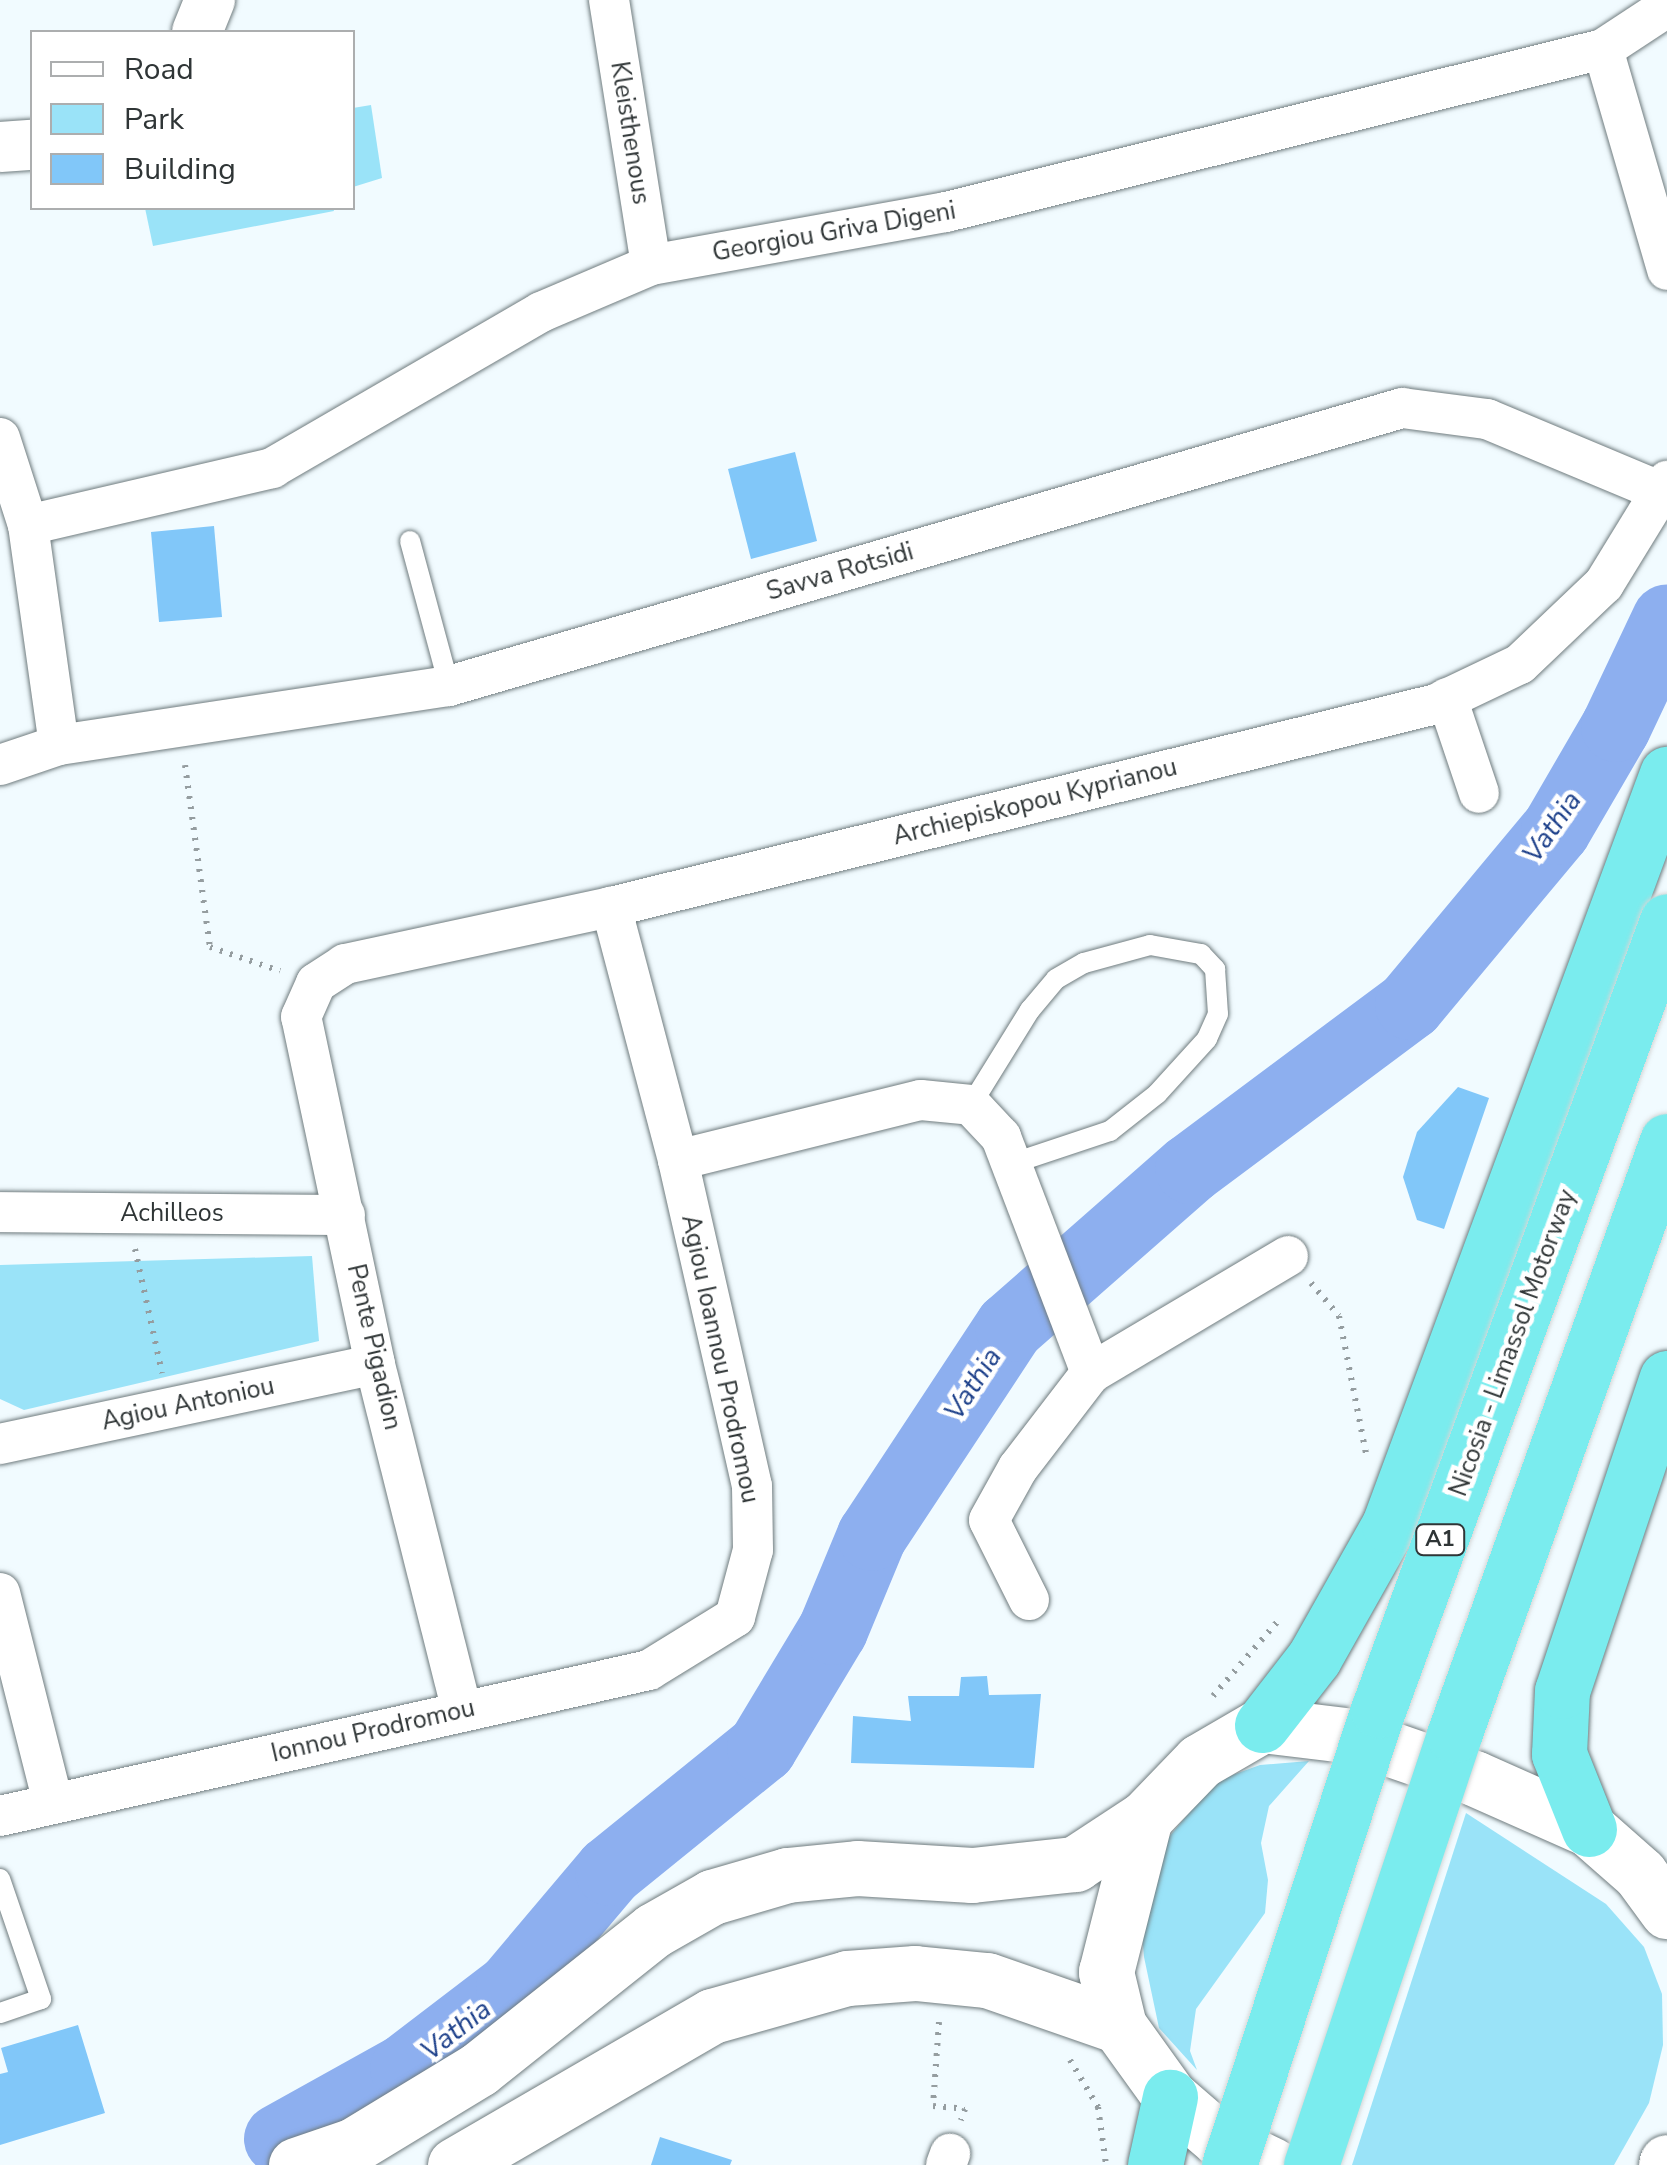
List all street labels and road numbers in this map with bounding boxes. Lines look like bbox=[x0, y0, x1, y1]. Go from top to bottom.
street label: Kleisthenous bbox=[604, 59, 656, 207]
street label: Georgiou Griva Digeni bbox=[710, 196, 958, 268]
street label: Savva Rotsidi bbox=[763, 537, 917, 607]
street label: Archiepiskopou Kyprianou bbox=[890, 752, 1180, 852]
street label: Nicosia - Limassol Motorway bbox=[1444, 1186, 1582, 1500]
street label: Achilleos bbox=[120, 1198, 224, 1228]
street label: Agiou Ioannou Prodromou bbox=[675, 1212, 765, 1506]
street label: Pente Pigadion bbox=[340, 1261, 408, 1433]
street label: Agiou Antoniou bbox=[99, 1371, 277, 1437]
road number: A1 bbox=[1415, 1523, 1465, 1557]
street label: Ionnou Prodromou bbox=[268, 1693, 478, 1769]

